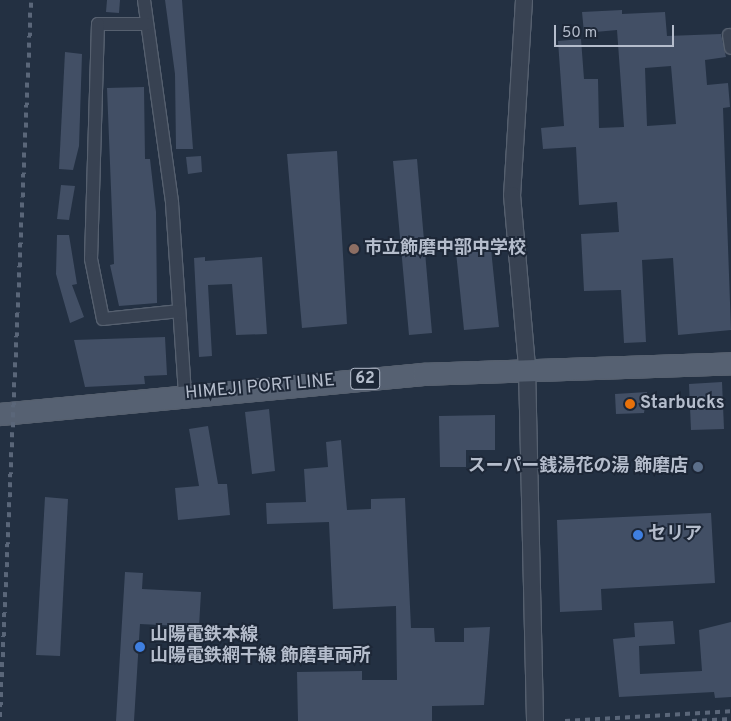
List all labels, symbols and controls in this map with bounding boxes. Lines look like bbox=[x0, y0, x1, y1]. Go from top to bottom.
scale bar bbox=[556, 15, 676, 47]
text: 50 m bbox=[562, 24, 597, 43]
place label: 市立飾磨中部中学校 bbox=[364, 238, 526, 260]
marker: 市立飾磨中部中学校 bbox=[348, 243, 360, 255]
road number: 62 bbox=[350, 366, 380, 392]
street label: HIMEJI PORT LINE bbox=[184, 371, 336, 405]
place label: Starbucks bbox=[640, 393, 724, 415]
marker: Starbucks bbox=[624, 398, 636, 410]
place label: スーパー銭湯花の湯 飾磨店 bbox=[468, 456, 688, 478]
marker: スーパー銭湯花の湯 飾磨店 bbox=[692, 461, 704, 473]
place label: セリア bbox=[648, 524, 702, 546]
marker: セリア bbox=[632, 529, 644, 541]
place label: 山陽電鉄本線 山陽電鉄網干線 飾磨車両所 bbox=[150, 626, 370, 669]
marker: 山陽電鉄本線 山陽電鉄網干線 飾磨車両所 bbox=[134, 641, 146, 653]

